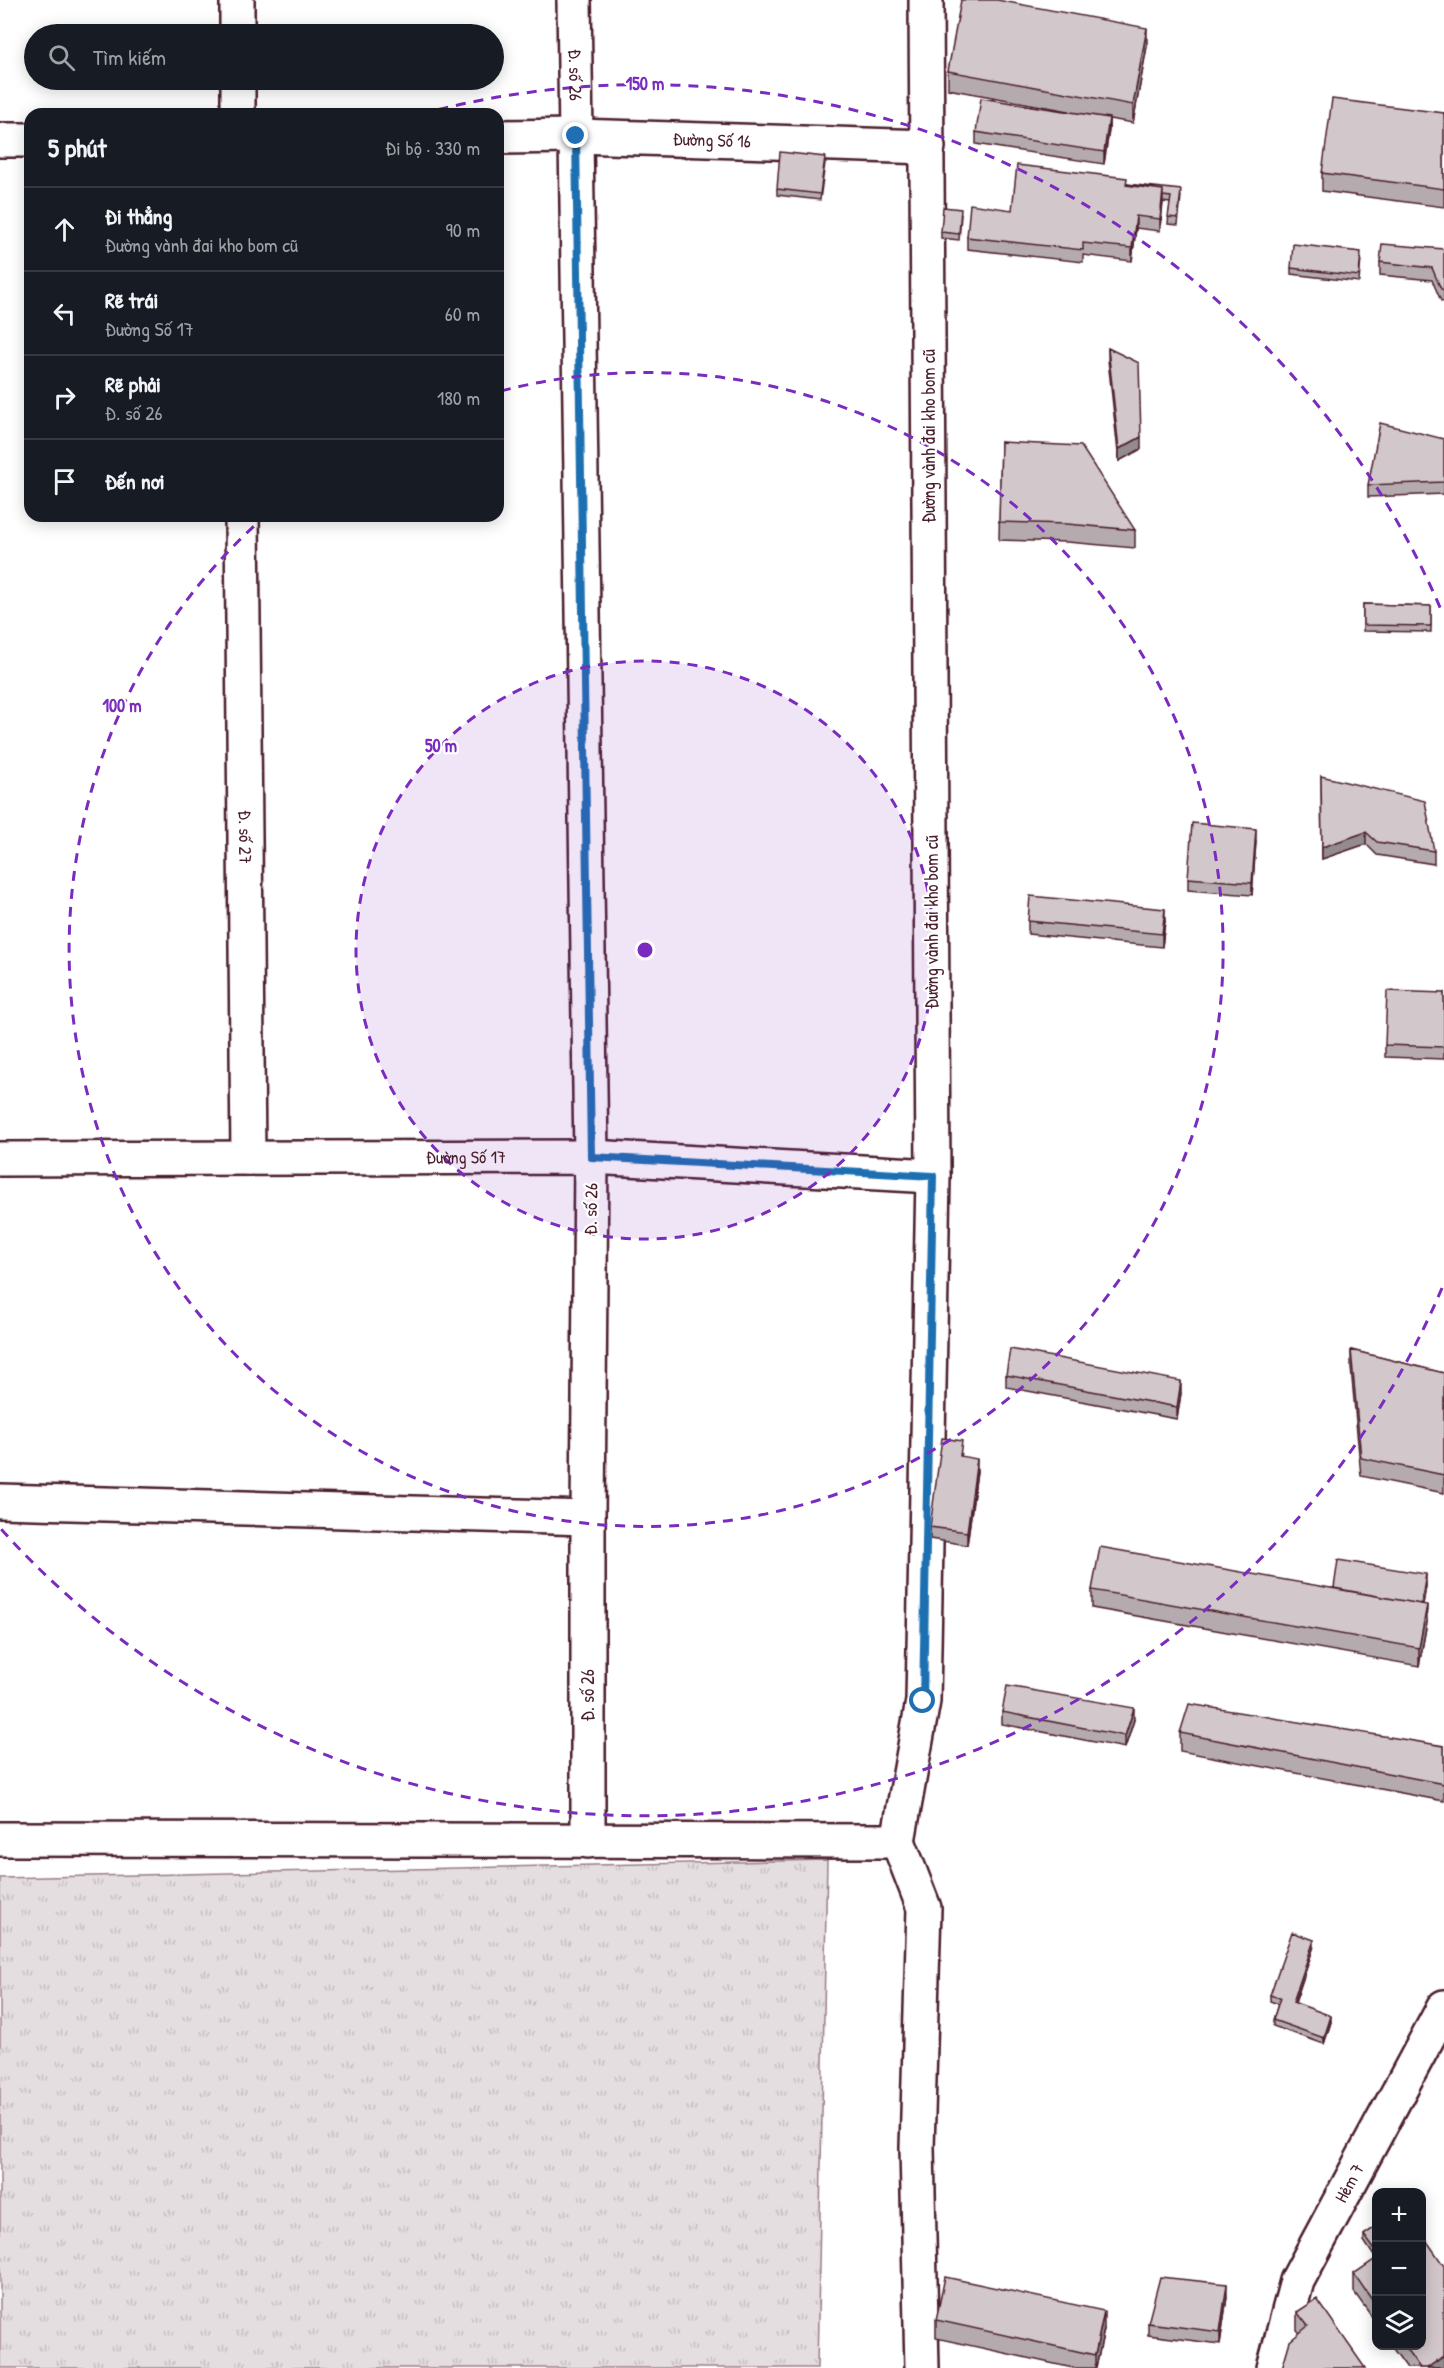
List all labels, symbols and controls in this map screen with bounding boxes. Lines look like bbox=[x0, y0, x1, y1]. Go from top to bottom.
search box bbox=[24, 24, 504, 90]
icon: search bbox=[45, 41, 78, 74]
text: Tìm kiếm bbox=[93, 42, 166, 72]
street label: Đ. số 26 bbox=[563, 49, 588, 101]
text: 150 m bbox=[626, 71, 664, 96]
route end bbox=[562, 122, 588, 148]
street label: Đường Số 16 bbox=[673, 126, 751, 153]
text: 5 phút bbox=[48, 130, 106, 165]
text: Đi bộ · 330 m bbox=[385, 134, 480, 161]
text: Đi thẳng bbox=[105, 201, 172, 231]
icon: ahead bbox=[48, 213, 81, 246]
text: 90 m bbox=[446, 216, 480, 243]
text: Đường vành đai kho bom cũ bbox=[105, 231, 298, 258]
text: Rẽ trái bbox=[105, 285, 158, 315]
icon: left bbox=[48, 297, 81, 330]
text: 60 m bbox=[445, 300, 480, 327]
text: Đường Số 17 bbox=[105, 315, 194, 342]
street label: Đường vành đai kho bom cũ bbox=[916, 349, 941, 523]
text: Rẽ phải bbox=[105, 369, 161, 399]
icon: right bbox=[48, 381, 81, 414]
text: 180 m bbox=[437, 384, 480, 411]
text: Đ. số 26 bbox=[105, 399, 163, 426]
icon: arrive bbox=[48, 465, 81, 498]
text: Đến nơi bbox=[105, 466, 165, 496]
text: 100 m bbox=[102, 693, 142, 718]
text: 50 m bbox=[425, 733, 457, 758]
street label: Đ. số 27 bbox=[233, 810, 258, 864]
street label: Đường vành đai kho bom cũ bbox=[919, 835, 944, 1009]
centre of rings bbox=[635, 940, 655, 960]
street label: Đường Số 17 bbox=[426, 1144, 506, 1170]
street label: Đ. số 26 bbox=[578, 1183, 603, 1235]
street label: Đ. số 26 bbox=[575, 1669, 600, 1721]
route start bbox=[909, 1687, 935, 1713]
street label: Hẻm 7 bbox=[1328, 2159, 1370, 2207]
map controls bbox=[1372, 2188, 1426, 2350]
button: + bbox=[1372, 2188, 1426, 2242]
button: − bbox=[1372, 2242, 1426, 2296]
button: layers bbox=[1372, 2296, 1426, 2350]

